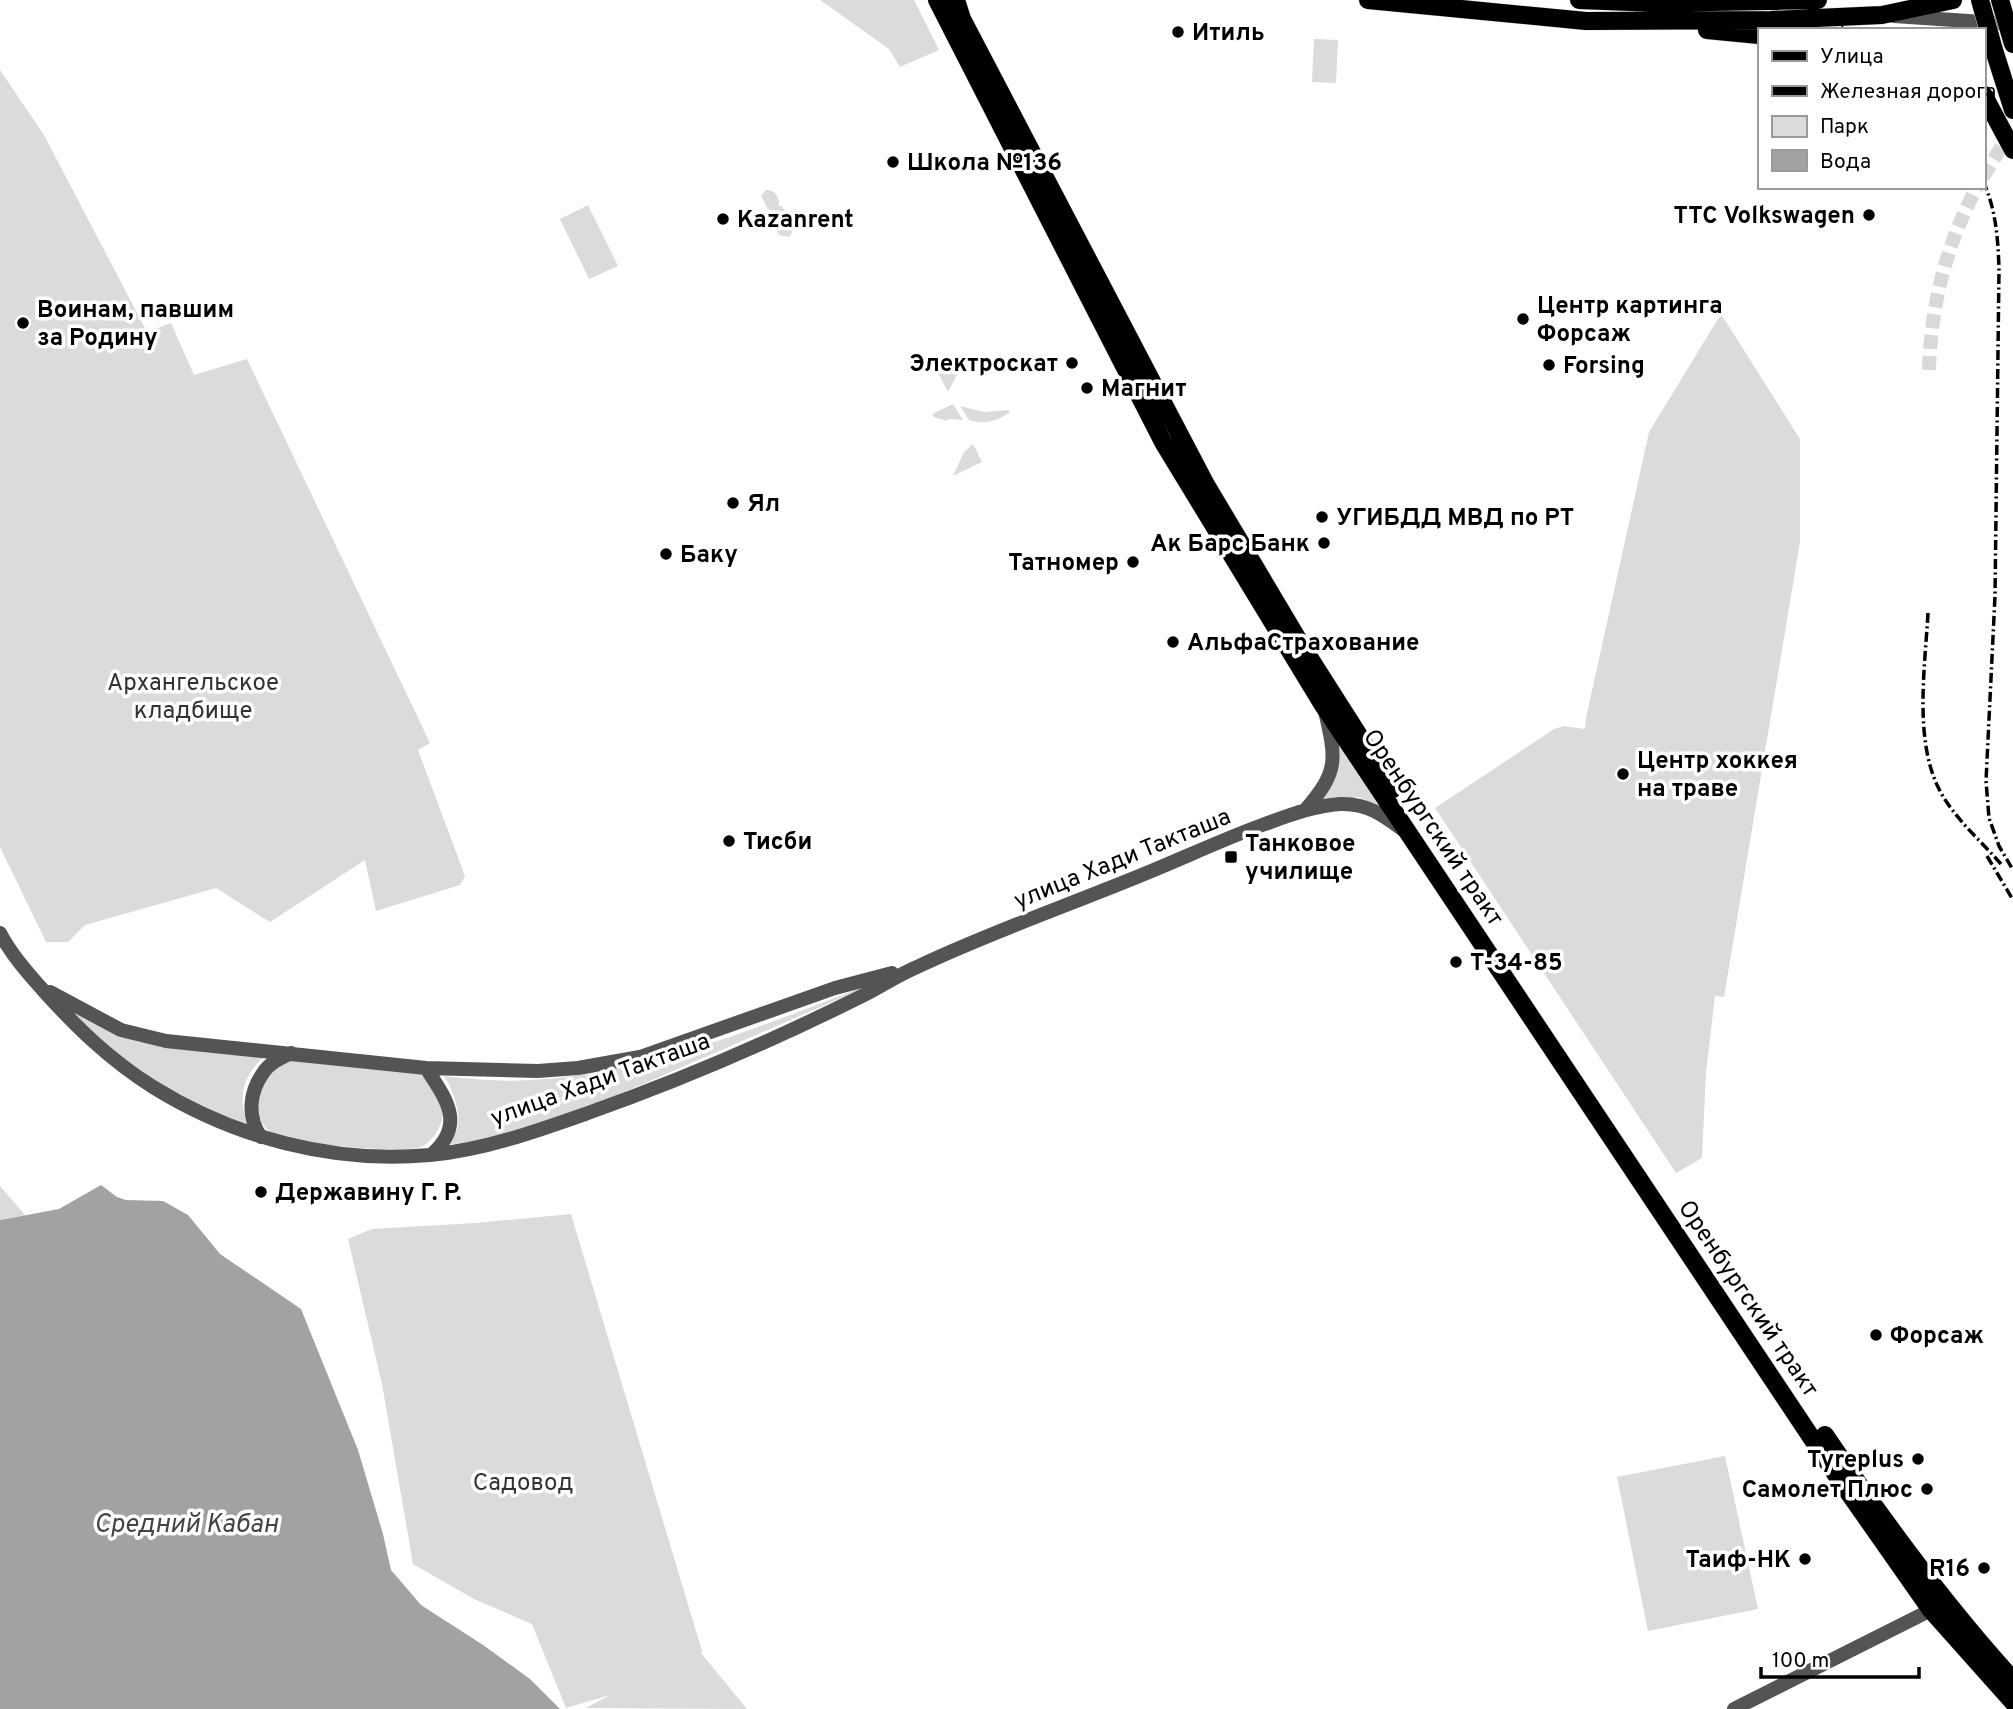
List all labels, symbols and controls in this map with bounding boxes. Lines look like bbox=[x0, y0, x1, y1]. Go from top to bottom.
place label: Итиль bbox=[1192, 19, 1265, 49]
marker: Итиль bbox=[1170, 24, 1186, 40]
legend bbox=[1758, 28, 1985, 189]
text: Улица bbox=[1820, 44, 1884, 71]
text: Железная дорога bbox=[1820, 79, 1996, 106]
text: Парк bbox=[1820, 114, 1869, 141]
place label: Школа №136 bbox=[907, 149, 1062, 179]
text: Вода bbox=[1820, 149, 1871, 176]
marker: Школа №136 bbox=[885, 154, 901, 170]
place label: ТТС Volkswagen bbox=[1673, 202, 1855, 232]
place label: Kazanrent bbox=[737, 206, 854, 236]
marker: ТТС Volkswagen bbox=[1861, 207, 1877, 223]
marker: Kazanrent bbox=[715, 211, 731, 227]
place label: Центр картинга Форсаж bbox=[1537, 292, 1723, 350]
place label: Воинам, павшим за Родину bbox=[37, 296, 234, 354]
marker: Центр картинга Форсаж bbox=[1515, 311, 1531, 327]
marker: Воинам, павшим за Родину bbox=[15, 315, 31, 331]
place label: Электроскат bbox=[910, 350, 1058, 380]
place label: Forsing bbox=[1563, 352, 1645, 382]
marker: Электроскат bbox=[1064, 355, 1080, 371]
marker: Forsing bbox=[1541, 357, 1557, 373]
place label: Магнит bbox=[1101, 375, 1187, 405]
marker: Магнит bbox=[1079, 380, 1095, 396]
place label: Ял bbox=[747, 490, 780, 520]
marker: Ял bbox=[725, 495, 741, 511]
place label: УГИБДД МВД по РТ bbox=[1336, 504, 1574, 534]
marker: УГИБДД МВД по РТ bbox=[1314, 509, 1330, 525]
place label: Ак Барс Банк bbox=[1150, 530, 1310, 560]
marker: Ак Барс Банк bbox=[1316, 535, 1332, 551]
place label: Баку bbox=[680, 541, 738, 571]
marker: Баку bbox=[658, 546, 674, 562]
place label: Татномер bbox=[1008, 549, 1119, 579]
marker: Татномер bbox=[1125, 554, 1141, 570]
place label: АльфаСтрахование bbox=[1187, 629, 1419, 659]
marker: АльфаСтрахование bbox=[1165, 634, 1181, 650]
park label: Архангельское кладбище bbox=[107, 669, 279, 727]
street label: Оренбургский тракт bbox=[1355, 724, 1509, 932]
place label: Центр хоккея на траве bbox=[1637, 747, 1798, 805]
marker: Центр хоккея на траве bbox=[1615, 766, 1631, 782]
street label: улица Хади Такташа bbox=[1010, 803, 1236, 917]
place label: Тисби bbox=[743, 828, 812, 858]
place label: Танковое училище bbox=[1245, 830, 1355, 888]
marker: Тисби bbox=[721, 833, 737, 849]
marker: Танковое училище bbox=[1223, 849, 1239, 865]
place label: T-34-85 bbox=[1470, 949, 1563, 979]
marker: T-34-85 bbox=[1448, 954, 1464, 970]
street label: улица Хади Такташа bbox=[487, 1027, 715, 1135]
place label: Державину Г. Р. bbox=[275, 1179, 462, 1209]
marker: Державину Г. Р. bbox=[253, 1184, 269, 1200]
street label: Оренбургский тракт bbox=[1670, 1195, 1824, 1403]
place label: Форсаж bbox=[1890, 1322, 1984, 1352]
marker: Форсаж bbox=[1868, 1327, 1884, 1343]
place label: Tyreplus bbox=[1807, 1446, 1904, 1476]
marker: Tyreplus bbox=[1910, 1451, 1926, 1467]
park label: Садовод bbox=[473, 1469, 573, 1499]
place label: Самолет Плюс bbox=[1742, 1476, 1913, 1506]
marker: Самолет Плюс bbox=[1919, 1481, 1935, 1497]
water label: Средний Кабан bbox=[94, 1509, 279, 1542]
place label: Таиф-НК bbox=[1685, 1546, 1791, 1576]
marker: Таиф-НК bbox=[1797, 1551, 1813, 1567]
place label: R16 bbox=[1929, 1555, 1970, 1585]
marker: R16 bbox=[1976, 1560, 1992, 1576]
scale bar bbox=[1761, 1636, 1918, 1680]
text: 100 m bbox=[1772, 1648, 1829, 1675]

